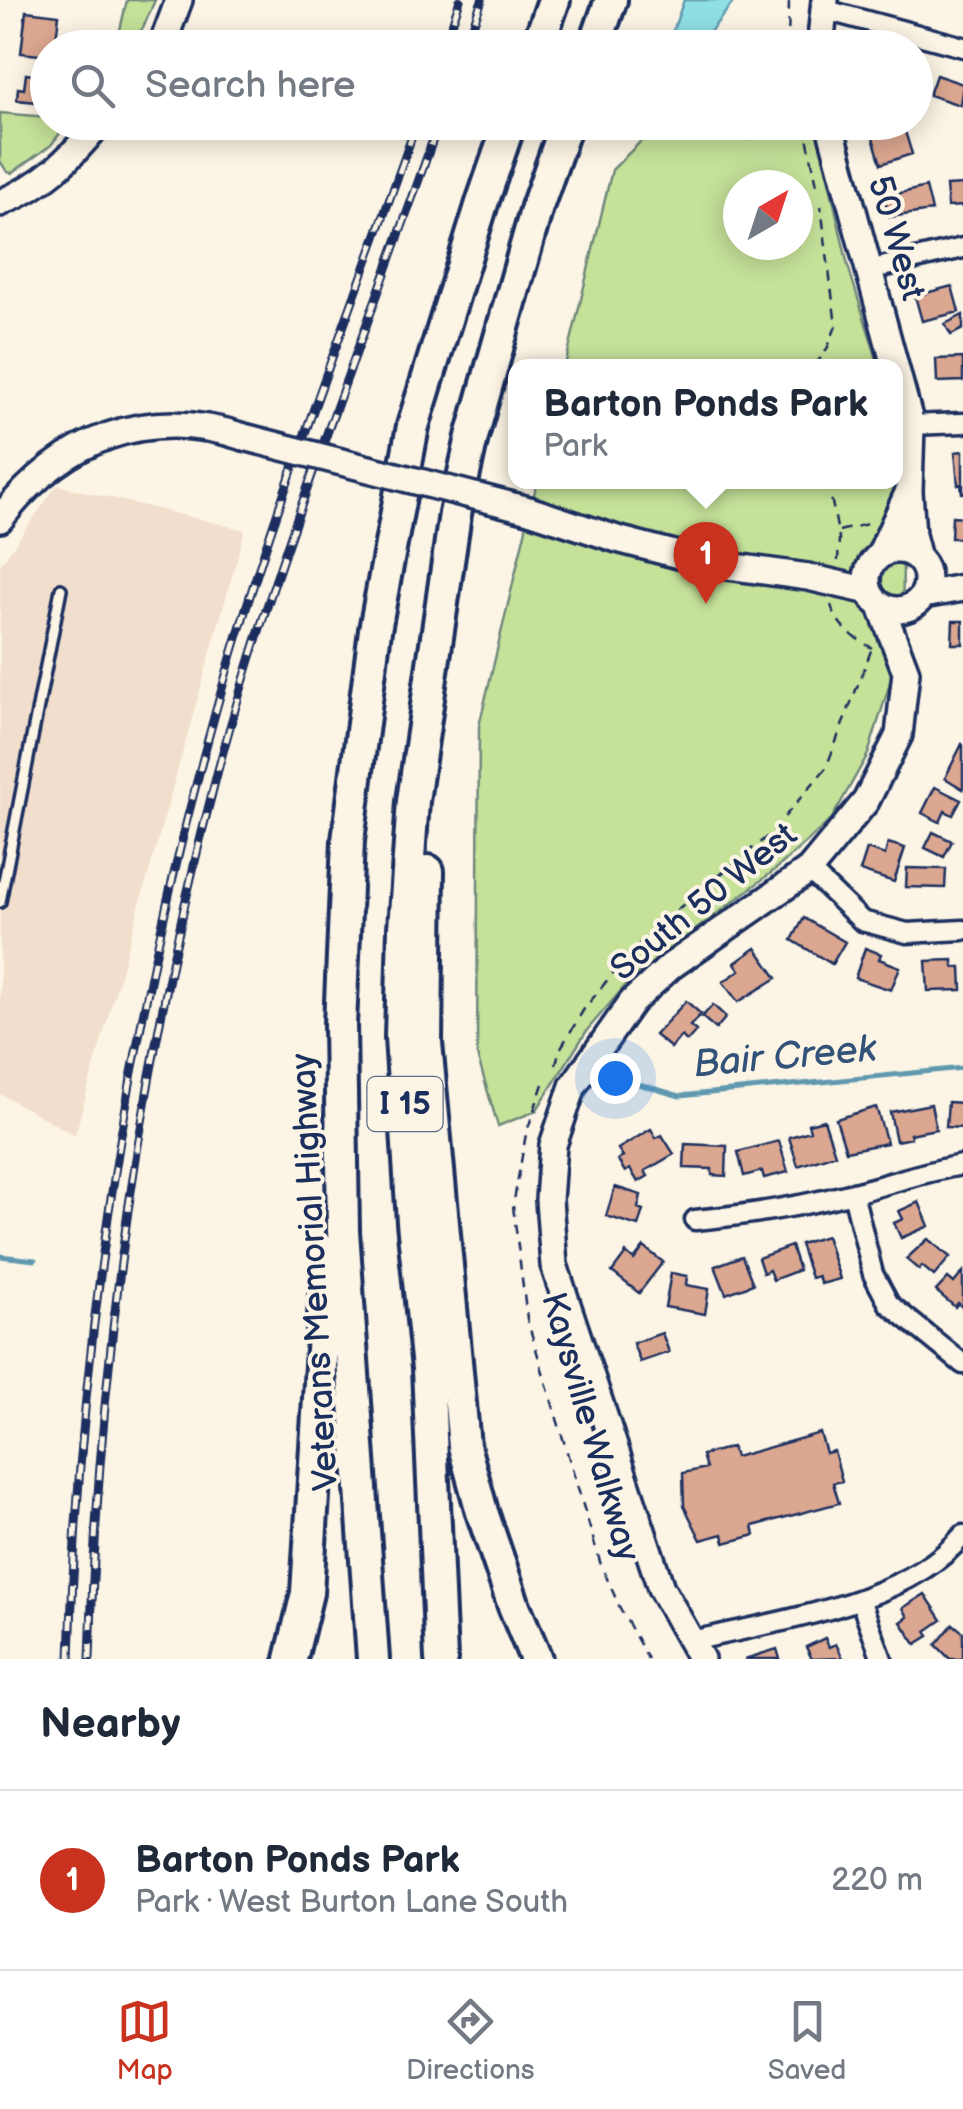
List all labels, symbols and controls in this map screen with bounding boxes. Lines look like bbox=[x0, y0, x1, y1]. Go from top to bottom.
search box bbox=[30, 30, 933, 140]
icon: search bbox=[65, 58, 120, 113]
text: Search here bbox=[145, 63, 356, 108]
north arrow bbox=[723, 170, 813, 260]
street label: 50 West bbox=[858, 171, 934, 305]
popup bbox=[508, 359, 903, 489]
text: Barton Ponds Park bbox=[543, 382, 868, 427]
text: Park bbox=[543, 427, 607, 466]
pin: 1 bbox=[674, 522, 738, 604]
street label: South 50 West bbox=[602, 814, 806, 990]
water label: Bair Creek bbox=[692, 1026, 879, 1087]
street label: Veterans Memorial Highway bbox=[282, 1052, 348, 1492]
your location bbox=[590, 1053, 641, 1104]
road number: I 15 bbox=[368, 1077, 442, 1131]
street label: Kaysville Walkway bbox=[531, 1288, 649, 1566]
text: Nearby bbox=[40, 1699, 180, 1750]
text: Barton Ponds Park bbox=[135, 1838, 460, 1883]
text: 1 bbox=[66, 1861, 79, 1900]
text: 220 m bbox=[831, 1861, 923, 1900]
text: Park · West Burton Lane South bbox=[135, 1883, 568, 1922]
tab: Map bbox=[117, 1994, 173, 2087]
tab: Directions bbox=[406, 1994, 535, 2087]
tab: Saved bbox=[768, 1994, 846, 2087]

